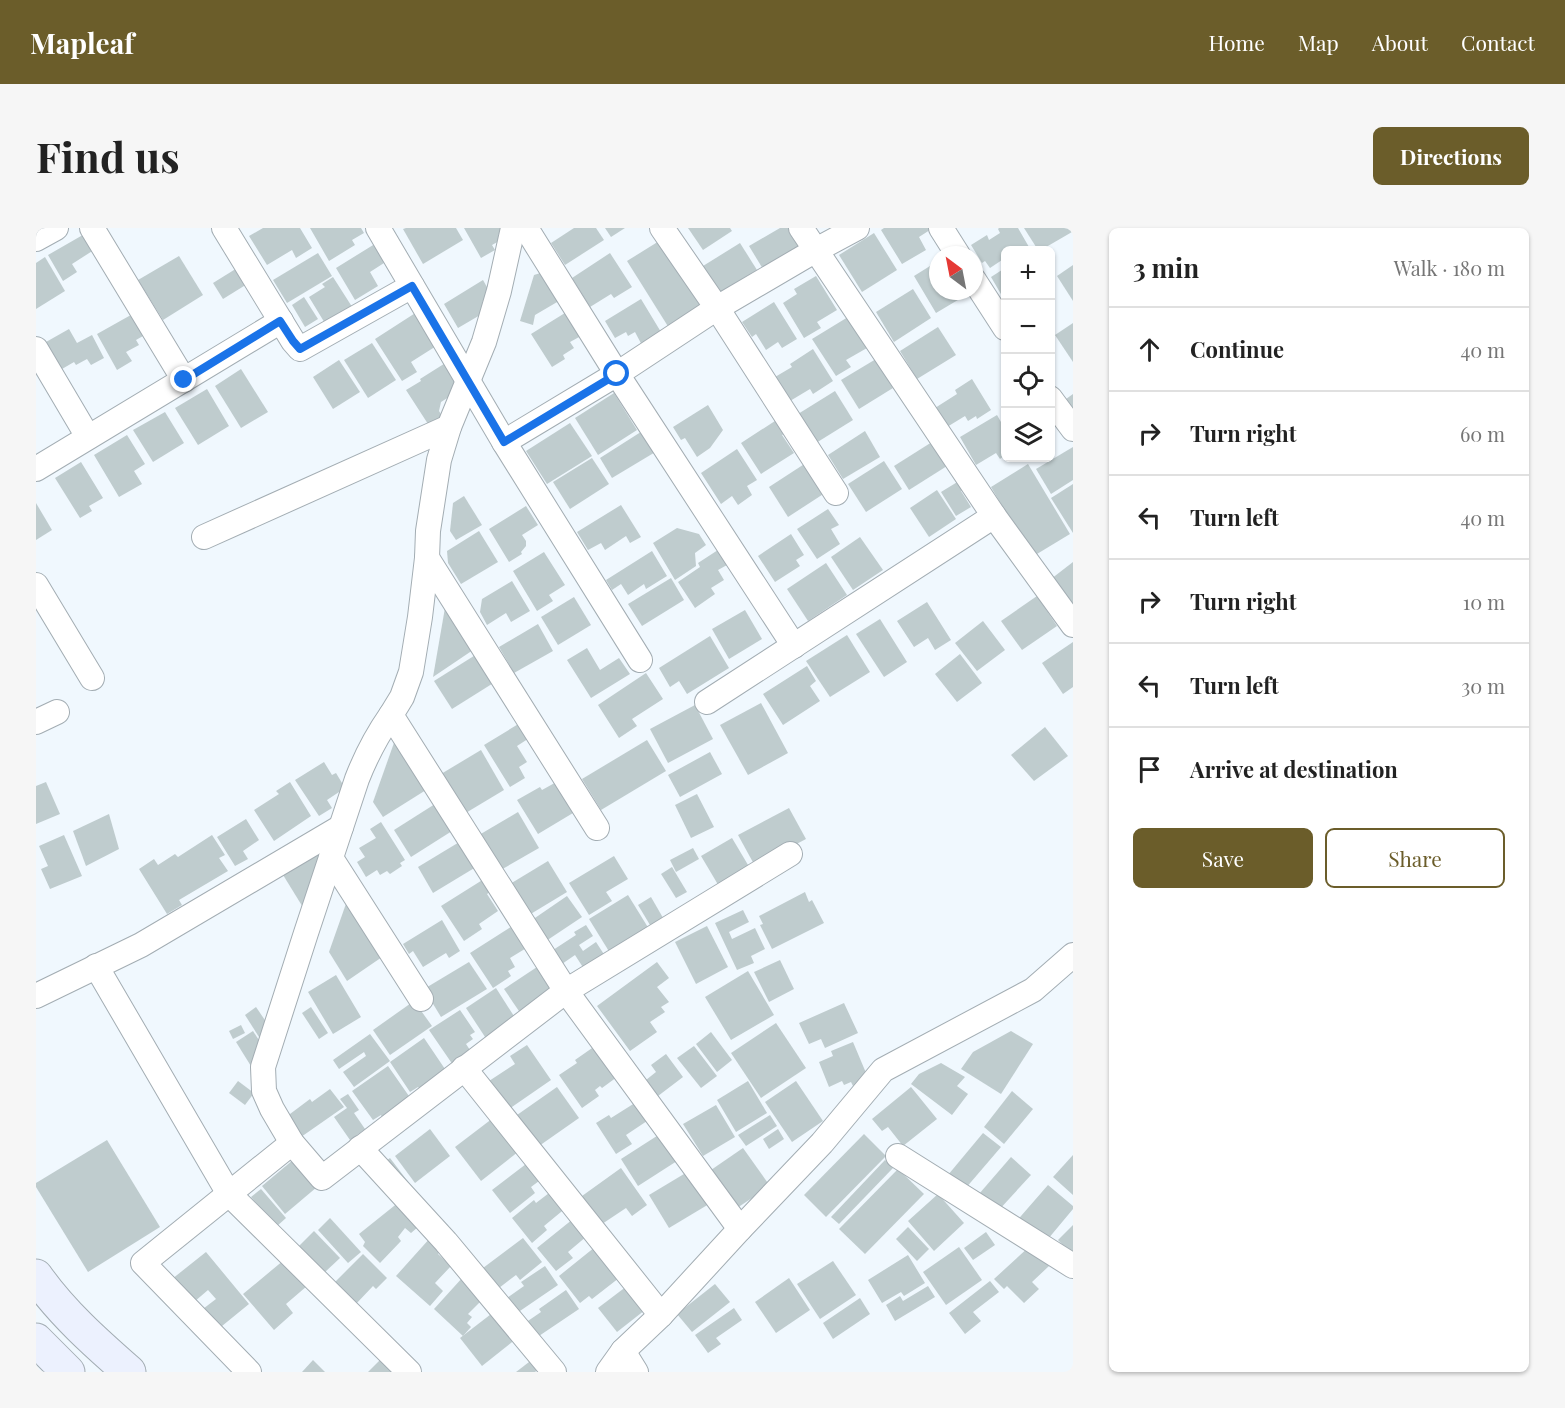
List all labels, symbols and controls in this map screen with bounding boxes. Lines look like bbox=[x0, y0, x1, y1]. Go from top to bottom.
text: Mapleaf bbox=[30, 24, 134, 61]
text: Home bbox=[1209, 28, 1265, 56]
text: Map bbox=[1298, 28, 1339, 56]
text: About bbox=[1372, 28, 1428, 56]
text: Contact bbox=[1461, 28, 1535, 56]
button: Directions bbox=[1373, 127, 1529, 185]
text: Find us bbox=[36, 128, 180, 184]
north arrow bbox=[929, 246, 983, 300]
map controls bbox=[1001, 246, 1055, 462]
button: + bbox=[1001, 246, 1055, 300]
text: 3 min bbox=[1133, 250, 1199, 285]
text: Walk · 180 m bbox=[1394, 254, 1505, 281]
button: − bbox=[1001, 300, 1055, 354]
icon: ahead bbox=[1133, 333, 1166, 366]
text: Continue bbox=[1190, 334, 1284, 364]
text: 40 m bbox=[1460, 336, 1505, 363]
button: locate bbox=[1001, 354, 1055, 408]
route start bbox=[603, 360, 629, 386]
route end bbox=[170, 366, 196, 392]
button: layers bbox=[1001, 408, 1055, 462]
icon: right bbox=[1133, 417, 1166, 450]
text: Turn right bbox=[1190, 418, 1296, 448]
text: 60 m bbox=[1460, 420, 1505, 447]
icon: left bbox=[1133, 501, 1166, 534]
text: Turn left bbox=[1190, 502, 1279, 532]
text: 40 m bbox=[1460, 504, 1505, 531]
icon: right bbox=[1133, 585, 1166, 618]
text: Turn right bbox=[1190, 586, 1296, 616]
text: 10 m bbox=[1463, 588, 1505, 615]
icon: left bbox=[1133, 669, 1166, 702]
text: Turn left bbox=[1190, 670, 1279, 700]
text: 30 m bbox=[1461, 672, 1505, 699]
icon: arrive bbox=[1133, 753, 1166, 786]
text: Arrive at destination bbox=[1190, 754, 1398, 784]
button: Save bbox=[1133, 828, 1313, 888]
button: Share bbox=[1325, 828, 1505, 888]

